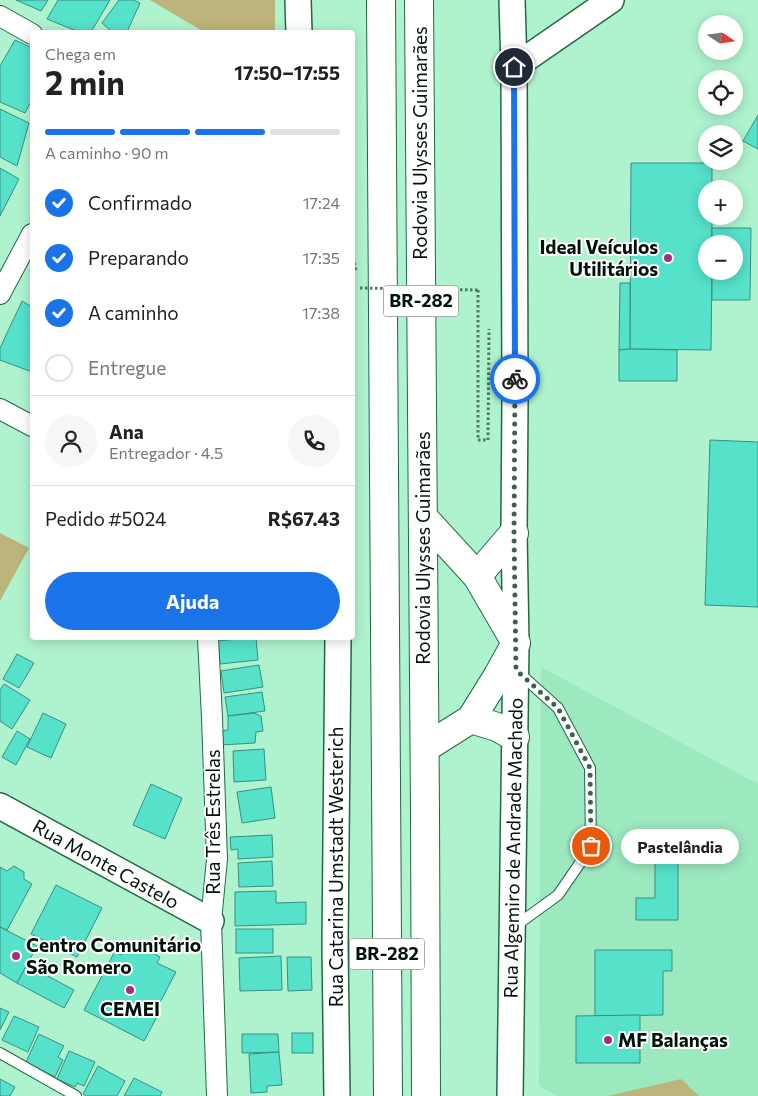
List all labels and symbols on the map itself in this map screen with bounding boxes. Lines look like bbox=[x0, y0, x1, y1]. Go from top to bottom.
north arrow bbox=[698, 15, 742, 60]
street label: Rodovia Ulysses Guimarães bbox=[408, 26, 431, 260]
pin bbox=[493, 46, 535, 88]
place label: Ideal Veículos Utilitários bbox=[539, 235, 658, 280]
marker: Ideal Veículos Utilitários bbox=[662, 252, 674, 264]
road number: BR-282 bbox=[384, 286, 458, 316]
courier bbox=[490, 354, 540, 404]
street label: Rodovia Ulysses Guimarães bbox=[411, 431, 434, 665]
street label: Rua Algemiro de Andrade Machado bbox=[498, 697, 527, 998]
street label: Rua Catarina Umstadt Westerich bbox=[324, 727, 347, 1007]
street label: Rua Três Estrelas bbox=[201, 749, 224, 895]
street label: Rua Monte Castelo bbox=[29, 814, 183, 913]
pin bbox=[570, 825, 612, 867]
callout: Pastelândia bbox=[621, 828, 738, 864]
place label: Centro Comunitário São Romero bbox=[26, 933, 201, 978]
road number: BR-282 bbox=[350, 939, 424, 970]
marker: Centro Comunitário São Romero bbox=[10, 950, 22, 962]
marker: CEMEI bbox=[124, 984, 136, 996]
place label: CEMEI bbox=[100, 997, 160, 1020]
place label: MF Balanças bbox=[618, 1028, 728, 1051]
marker: MF Balanças bbox=[602, 1034, 614, 1046]

